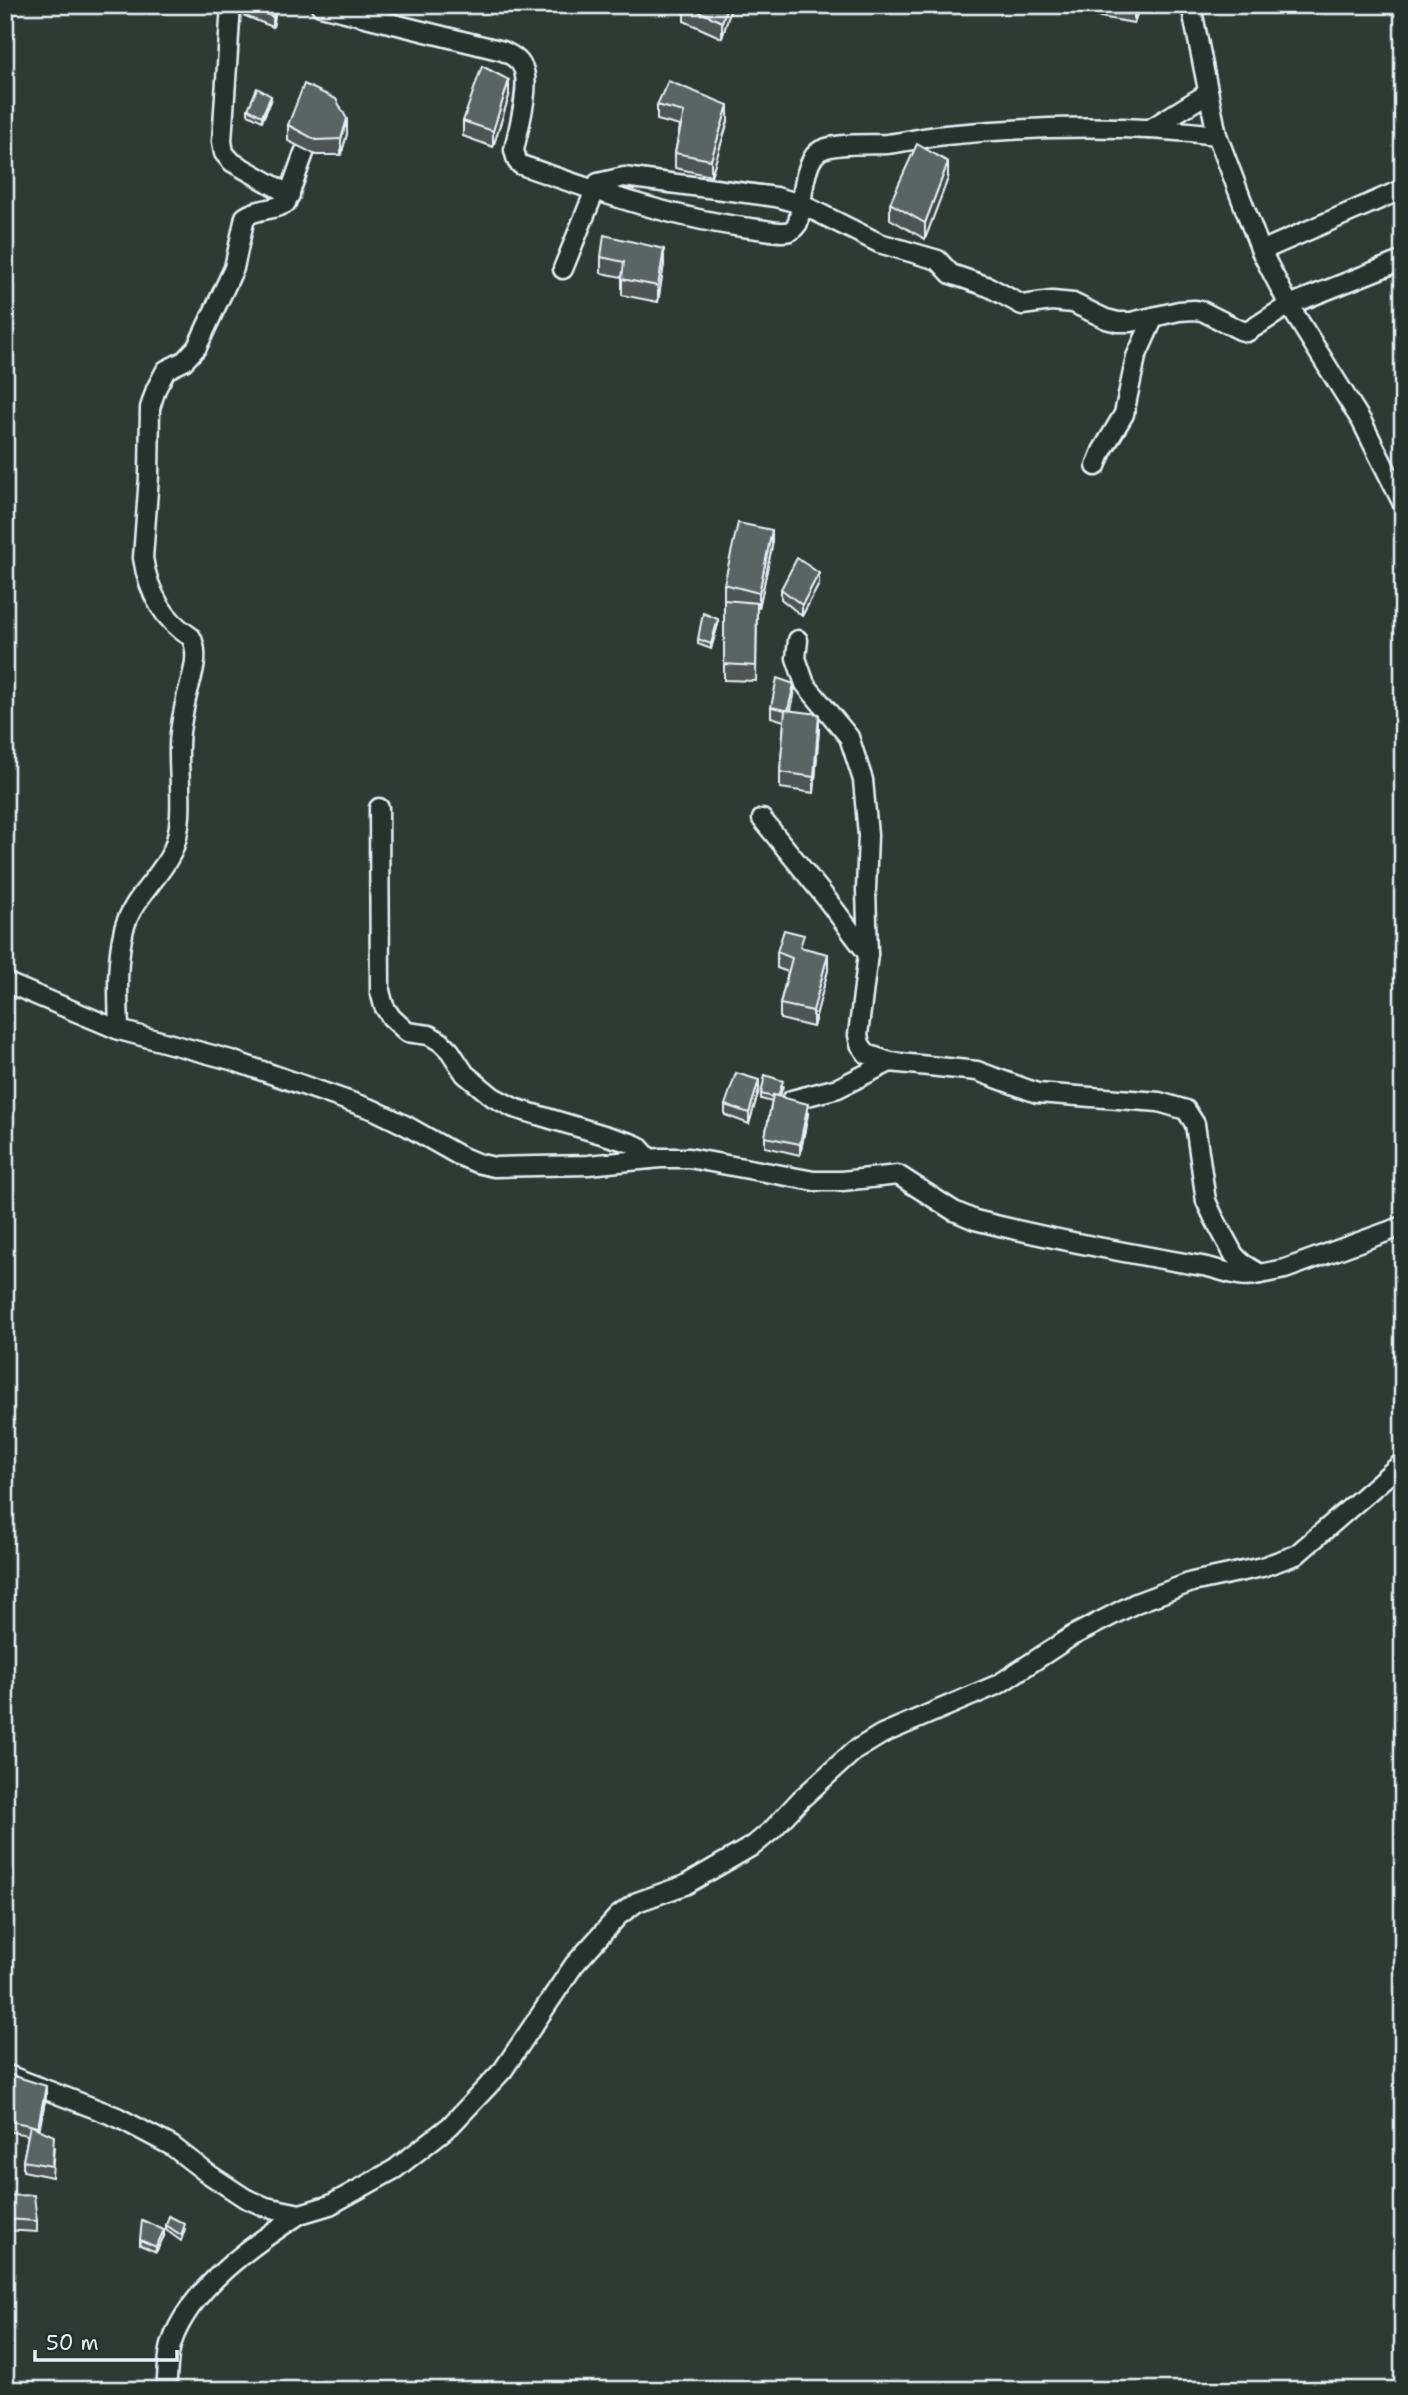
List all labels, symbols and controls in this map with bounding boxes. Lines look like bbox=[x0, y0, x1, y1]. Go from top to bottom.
scale bar bbox=[35, 2318, 177, 2362]
text: 50 m bbox=[46, 2329, 99, 2357]

